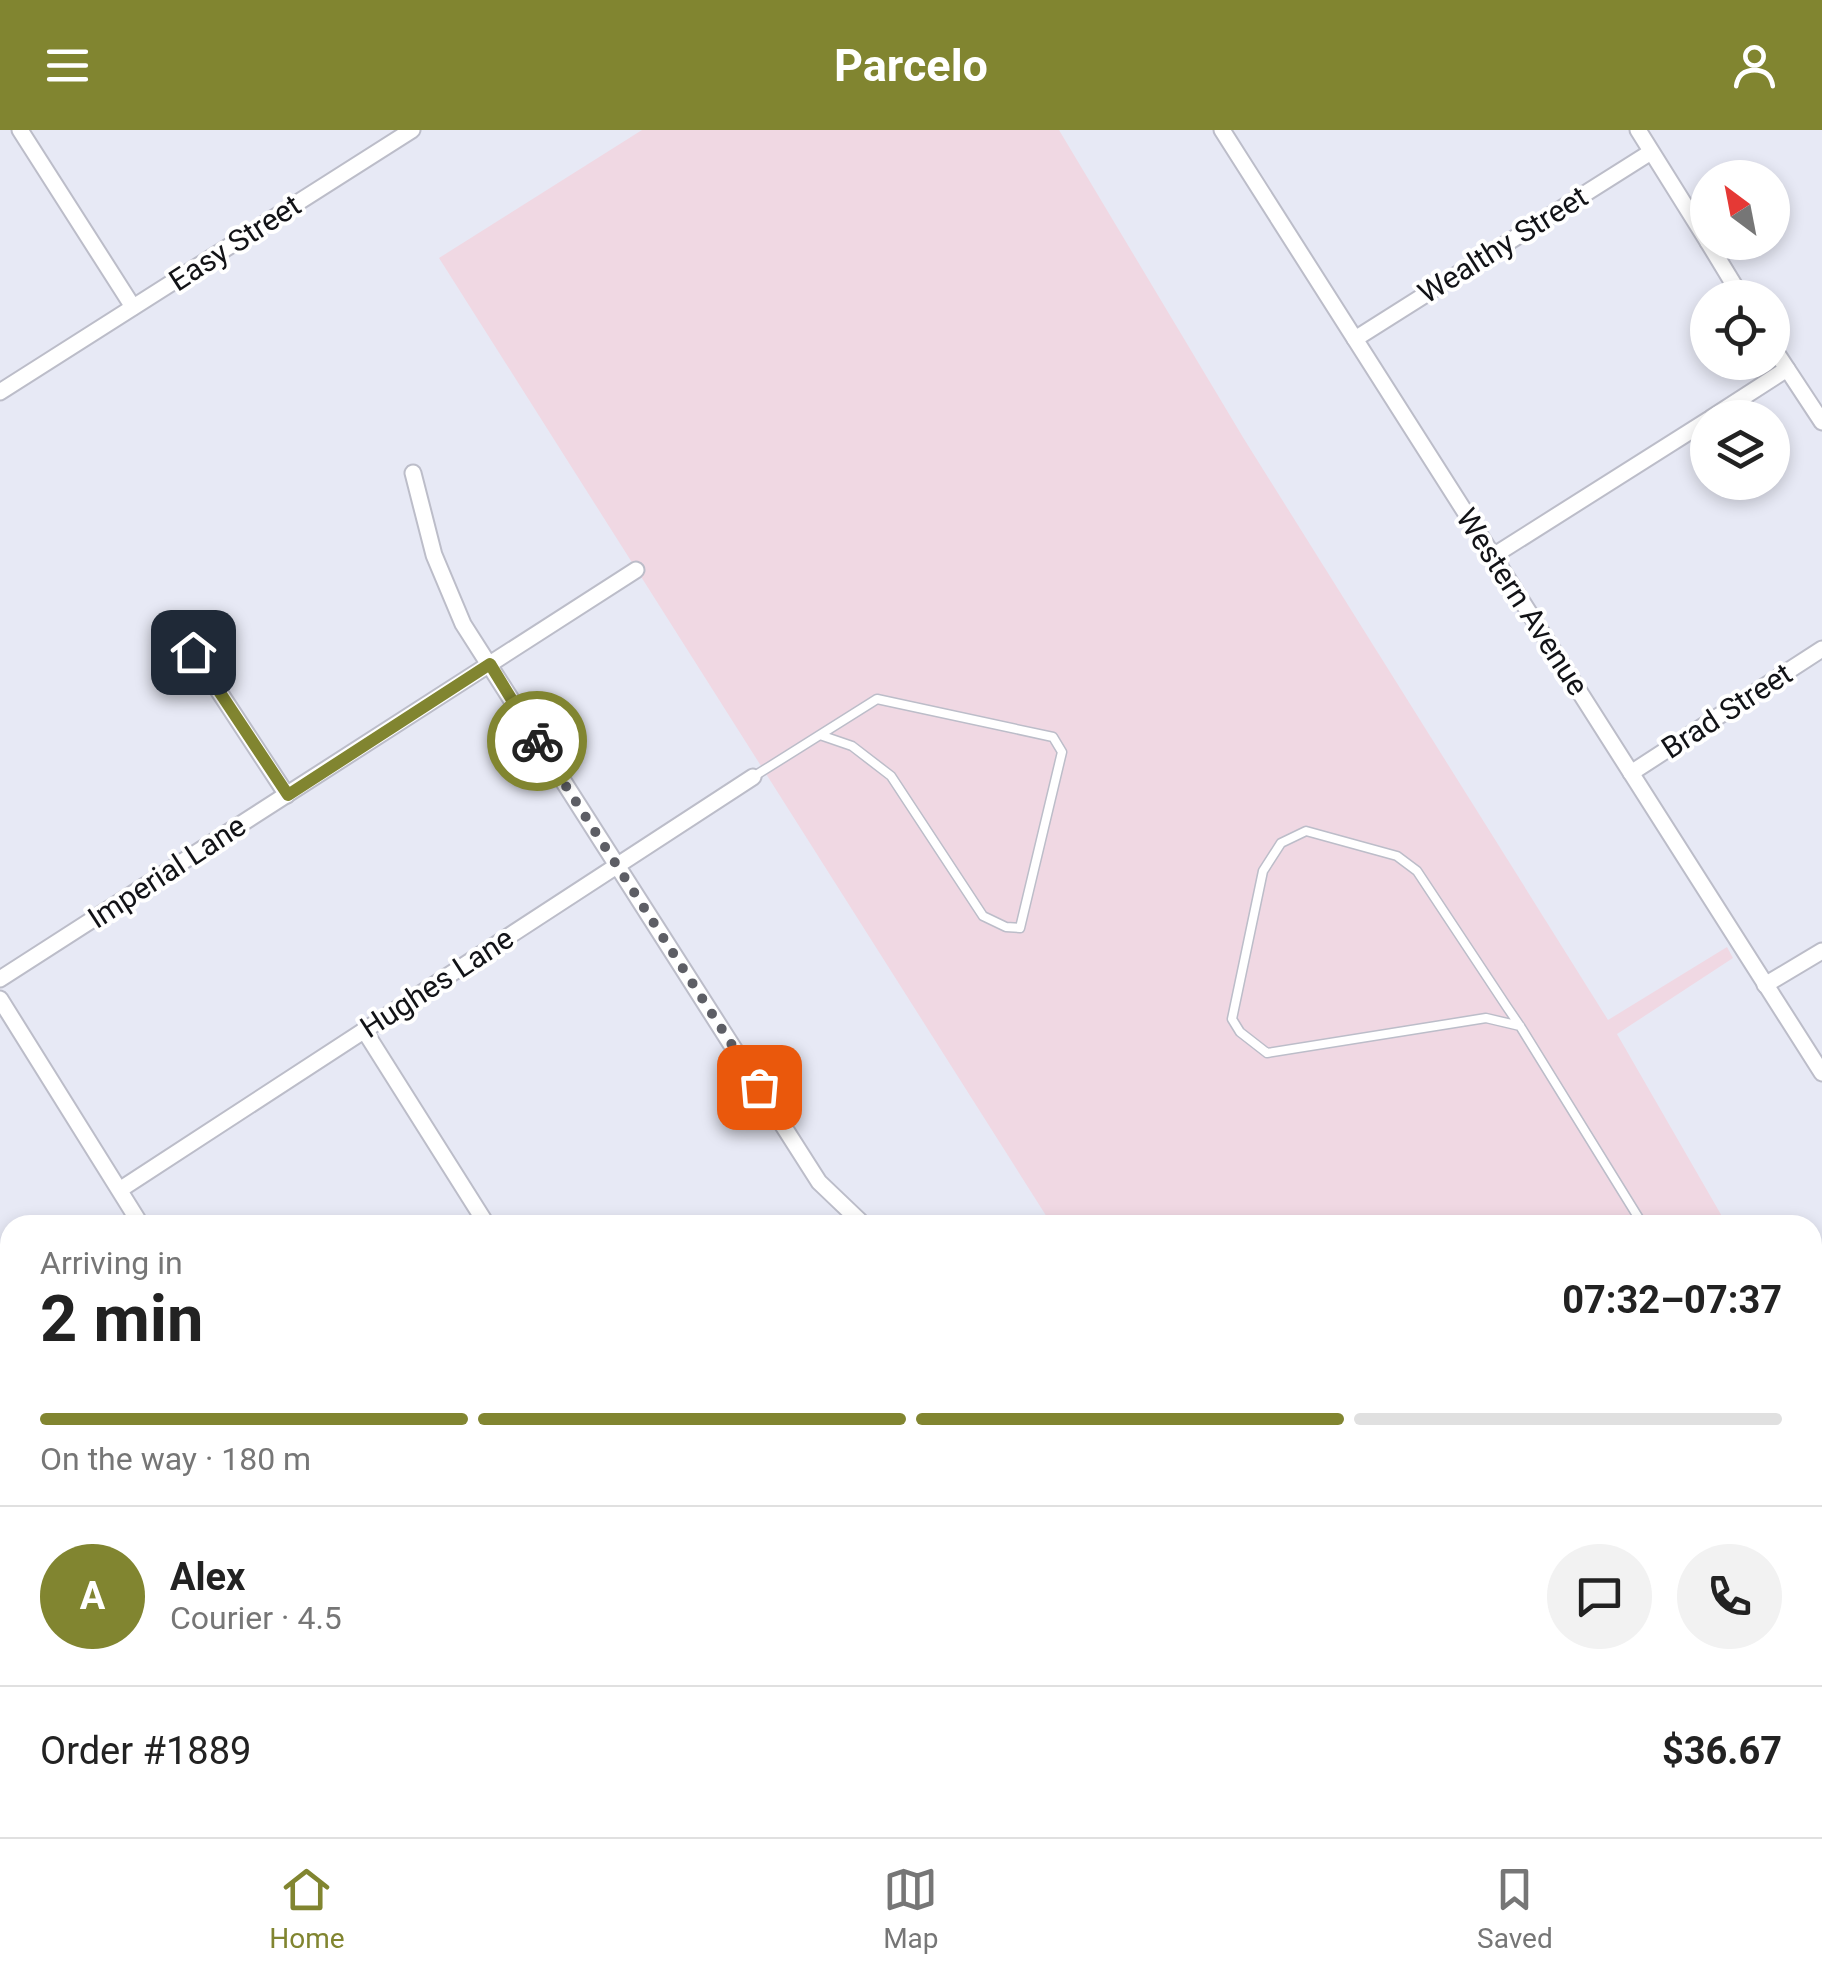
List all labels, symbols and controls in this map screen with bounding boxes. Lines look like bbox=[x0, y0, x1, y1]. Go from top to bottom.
icon: menu bbox=[40, 38, 95, 93]
icon: person bbox=[1727, 38, 1782, 93]
text: Parcelo bbox=[834, 39, 988, 92]
north arrow bbox=[1690, 160, 1790, 260]
map controls bbox=[1690, 160, 1790, 500]
street label: Wealthy Street bbox=[1412, 179, 1594, 311]
street label: Easy Street bbox=[162, 187, 307, 298]
button: locate bbox=[1690, 280, 1790, 380]
button: layers bbox=[1690, 400, 1790, 500]
street label: Western Avenue bbox=[1449, 502, 1596, 702]
pin bbox=[151, 610, 236, 695]
icon: home bbox=[166, 625, 221, 680]
street label: Brad Street bbox=[1655, 656, 1798, 766]
courier bbox=[487, 691, 587, 791]
icon: bike bbox=[510, 714, 565, 769]
street label: Imperial Lane bbox=[81, 808, 252, 935]
street label: Hughes Lane bbox=[354, 920, 520, 1045]
pin bbox=[717, 1045, 802, 1130]
icon: bag bbox=[732, 1060, 787, 1115]
text: Arriving in bbox=[40, 1244, 183, 1282]
text: 07:32–07:37 bbox=[1562, 1278, 1782, 1322]
text: 2 min bbox=[40, 1281, 203, 1357]
text: On the way · 180 m bbox=[40, 1440, 311, 1478]
button: chat bbox=[1547, 1544, 1652, 1649]
button: phone bbox=[1677, 1544, 1782, 1649]
text: Alex bbox=[170, 1555, 245, 1599]
text: A bbox=[80, 1574, 105, 1618]
text: Courier · 4.5 bbox=[170, 1599, 342, 1637]
text: Order #1889 bbox=[40, 1729, 251, 1773]
text: $36.67 bbox=[1662, 1729, 1782, 1773]
tab: Home bbox=[269, 1862, 345, 1955]
tab: Map bbox=[883, 1862, 939, 1955]
tab: Saved bbox=[1477, 1862, 1553, 1955]

